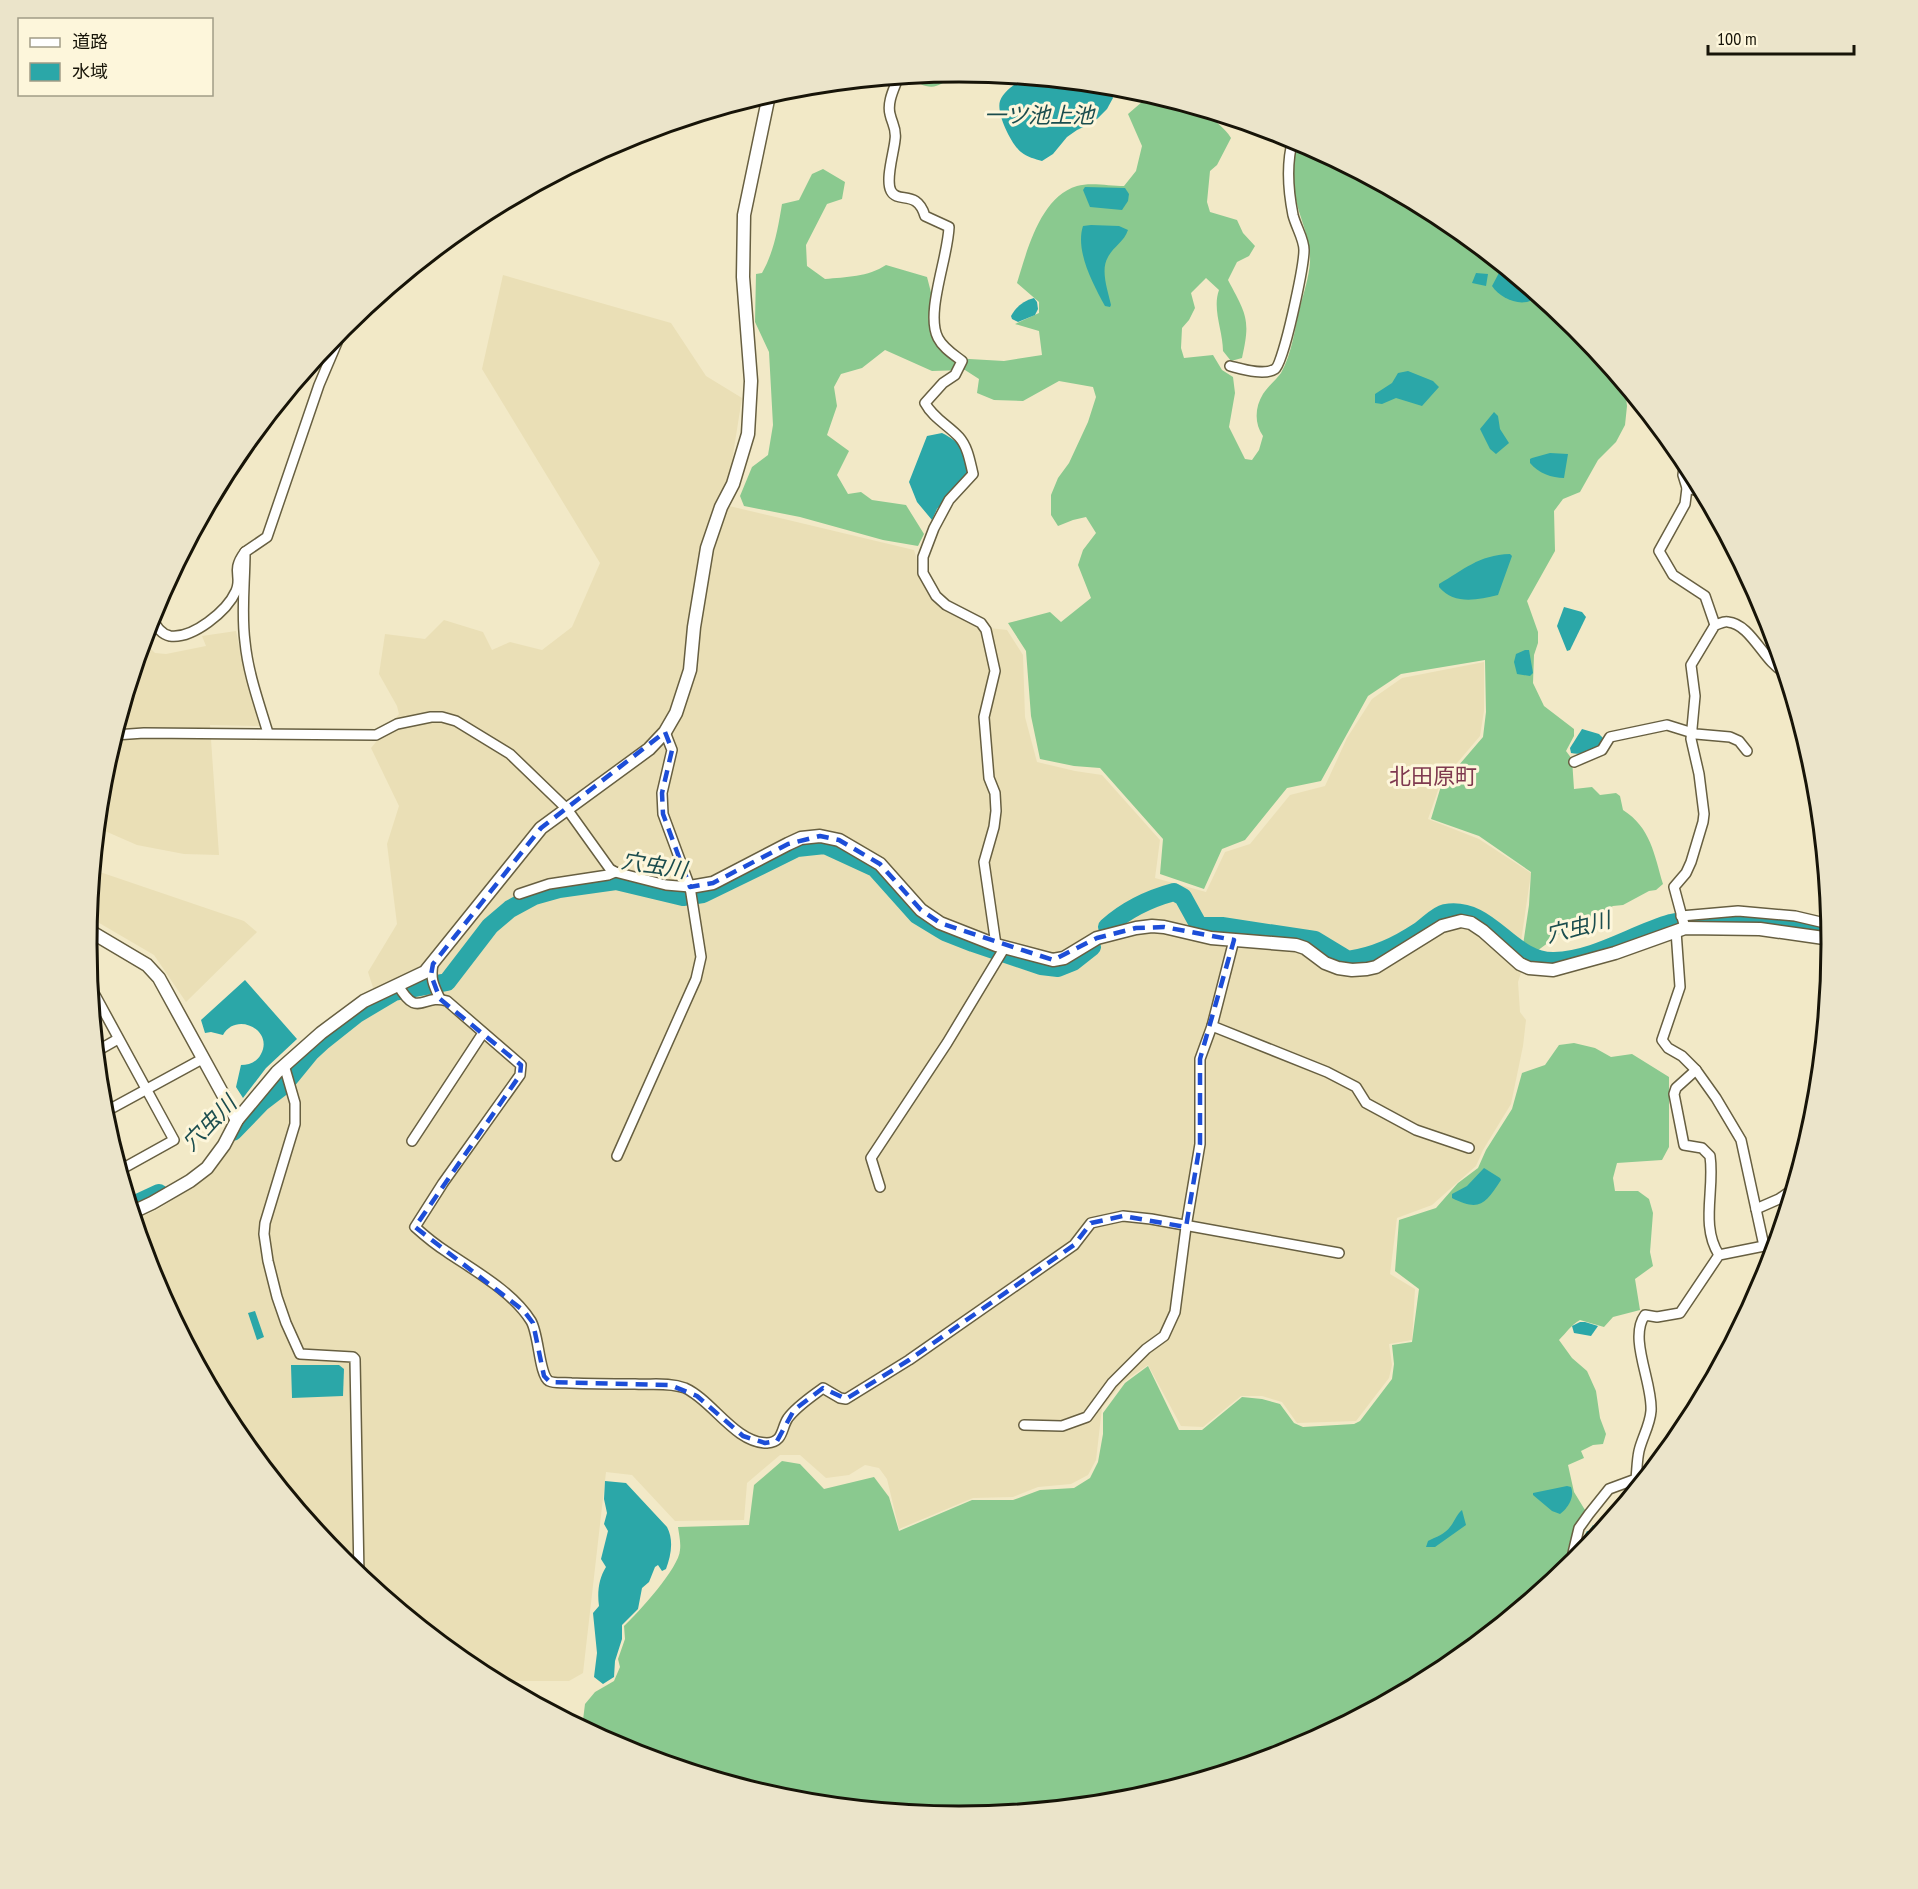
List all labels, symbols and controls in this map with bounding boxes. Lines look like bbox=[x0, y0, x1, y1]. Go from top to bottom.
legend bbox=[18, 18, 213, 96]
scale bar bbox=[1708, 18, 1854, 56]
text: 100 m bbox=[1717, 27, 1757, 50]
text: 道路 bbox=[72, 30, 108, 53]
text: 水域 bbox=[72, 60, 108, 83]
water label: 一ツ池上池 bbox=[984, 101, 1096, 129]
district label: 北田原町 bbox=[1389, 762, 1477, 790]
water label: 穴虫川 bbox=[619, 846, 691, 884]
water label: 穴虫川 bbox=[1543, 905, 1615, 949]
water label: 穴虫川 bbox=[176, 1088, 243, 1156]

